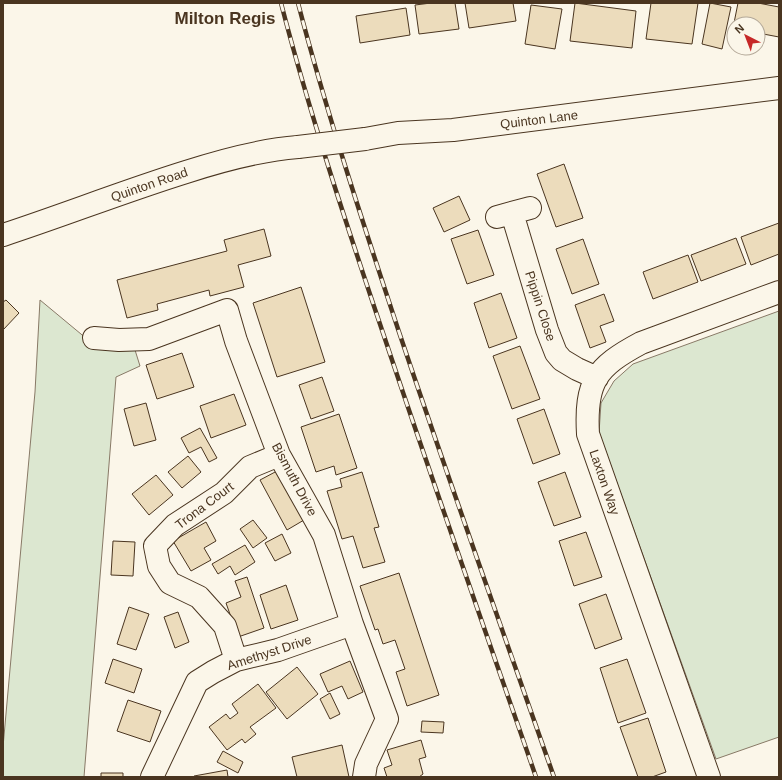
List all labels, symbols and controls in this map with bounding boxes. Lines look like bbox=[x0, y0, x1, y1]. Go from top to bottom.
district label: Milton Regis bbox=[174, 9, 276, 28]
north arrow bbox=[726, 16, 766, 56]
text: N bbox=[732, 21, 746, 36]
street label: Quinton Lane bbox=[499, 107, 579, 132]
street label: Quinton Road bbox=[109, 164, 190, 205]
street label: Pippin Close bbox=[522, 269, 559, 343]
street label: Bismuth Drive bbox=[269, 440, 320, 518]
street label: Laxton Way bbox=[586, 447, 623, 517]
street label: Trona Court bbox=[172, 478, 237, 532]
street label: Amethyst Drive bbox=[225, 632, 313, 673]

